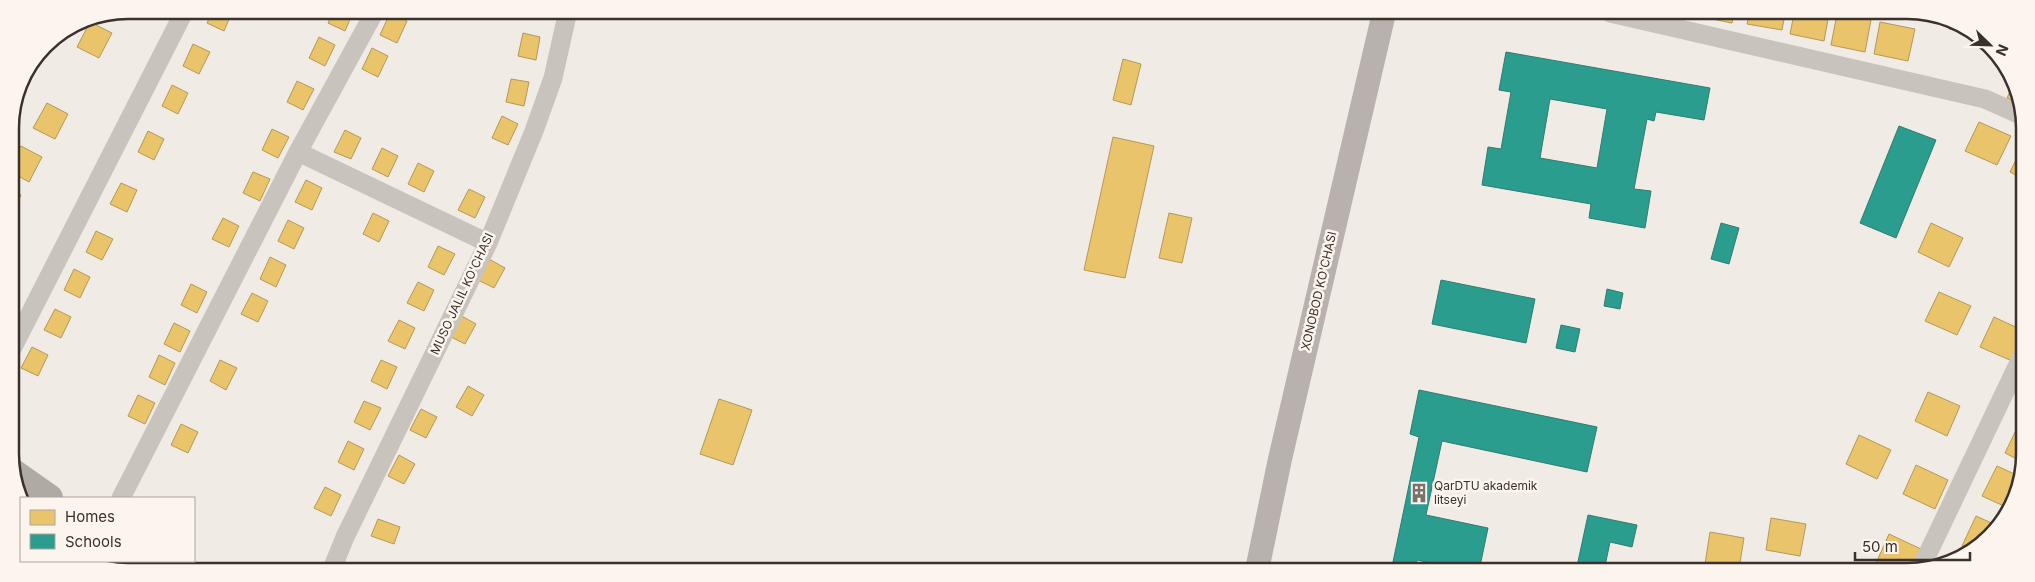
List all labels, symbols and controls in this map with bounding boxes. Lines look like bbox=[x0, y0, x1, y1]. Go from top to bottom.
north arrow bbox=[1965, 20, 2015, 70]
text: N bbox=[1993, 42, 2012, 59]
street label: XONOBOD KO'CHASI bbox=[1298, 230, 1339, 352]
street label: MUSO JALIL KO'CHASI bbox=[427, 231, 496, 357]
place label: QarDTU akademik litseyi bbox=[1434, 478, 1538, 507]
building icon: QarDTU akademik litseyi bbox=[1408, 482, 1430, 504]
legend bbox=[20, 497, 195, 562]
text: Homes bbox=[65, 507, 115, 526]
scale bar bbox=[1855, 530, 1970, 562]
text: Schools bbox=[65, 532, 122, 551]
text: 50 m bbox=[1862, 537, 1898, 556]

